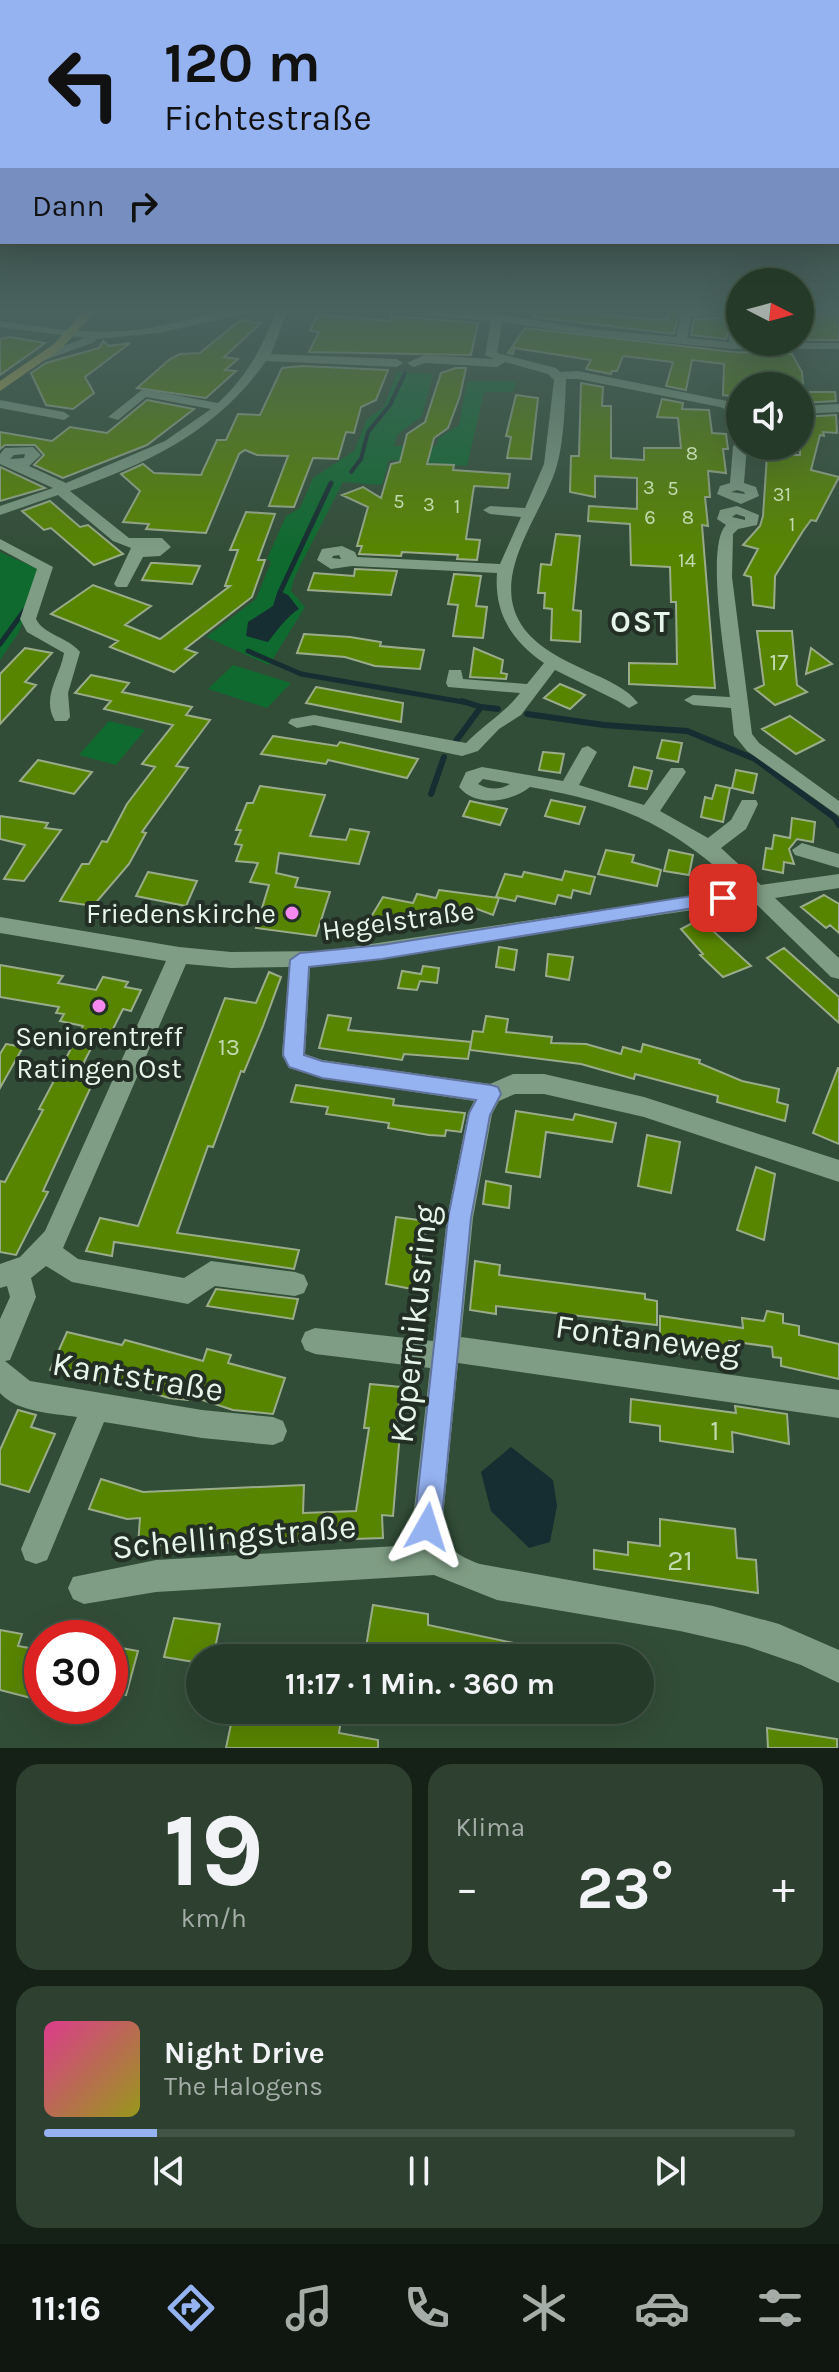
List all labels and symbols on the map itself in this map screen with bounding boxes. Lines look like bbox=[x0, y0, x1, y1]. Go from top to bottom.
north arrow bbox=[726, 268, 814, 356]
house number: 8 bbox=[686, 442, 698, 465]
house number: 3 bbox=[643, 476, 655, 499]
house number: 5 bbox=[667, 477, 679, 500]
house number: 31 bbox=[773, 483, 791, 506]
house number: 5 bbox=[393, 490, 405, 513]
house number: 3 bbox=[423, 493, 435, 516]
house number: 1 bbox=[454, 495, 460, 518]
house number: 6 bbox=[644, 506, 656, 529]
house number: 8 bbox=[682, 506, 694, 529]
house number: 1 bbox=[789, 513, 795, 536]
house number: 14 bbox=[678, 549, 696, 572]
district label: OST bbox=[610, 604, 672, 640]
house number: 17 bbox=[769, 648, 789, 676]
pin bbox=[689, 864, 757, 932]
street label: Hegelstraße bbox=[320, 893, 476, 948]
place label: Friedenskirche bbox=[86, 897, 276, 930]
marker: Friedenskirche bbox=[283, 904, 301, 922]
marker: Seniorentreff Ratingen Ost bbox=[90, 997, 108, 1015]
place label: Seniorentreff Ratingen Ost bbox=[15, 1020, 183, 1085]
house number: 13 bbox=[218, 1033, 240, 1061]
street label: Kopernikusring bbox=[382, 1203, 446, 1445]
street label: Fontaneweg bbox=[553, 1306, 743, 1372]
street label: Kantstraße bbox=[49, 1344, 226, 1410]
house number: 1 bbox=[710, 1414, 720, 1447]
position arrow bbox=[385, 1485, 469, 1569]
street label: Schellingstraße bbox=[110, 1506, 358, 1568]
house number: 21 bbox=[667, 1544, 693, 1577]
speed limit sign: 30 bbox=[24, 1620, 128, 1724]

